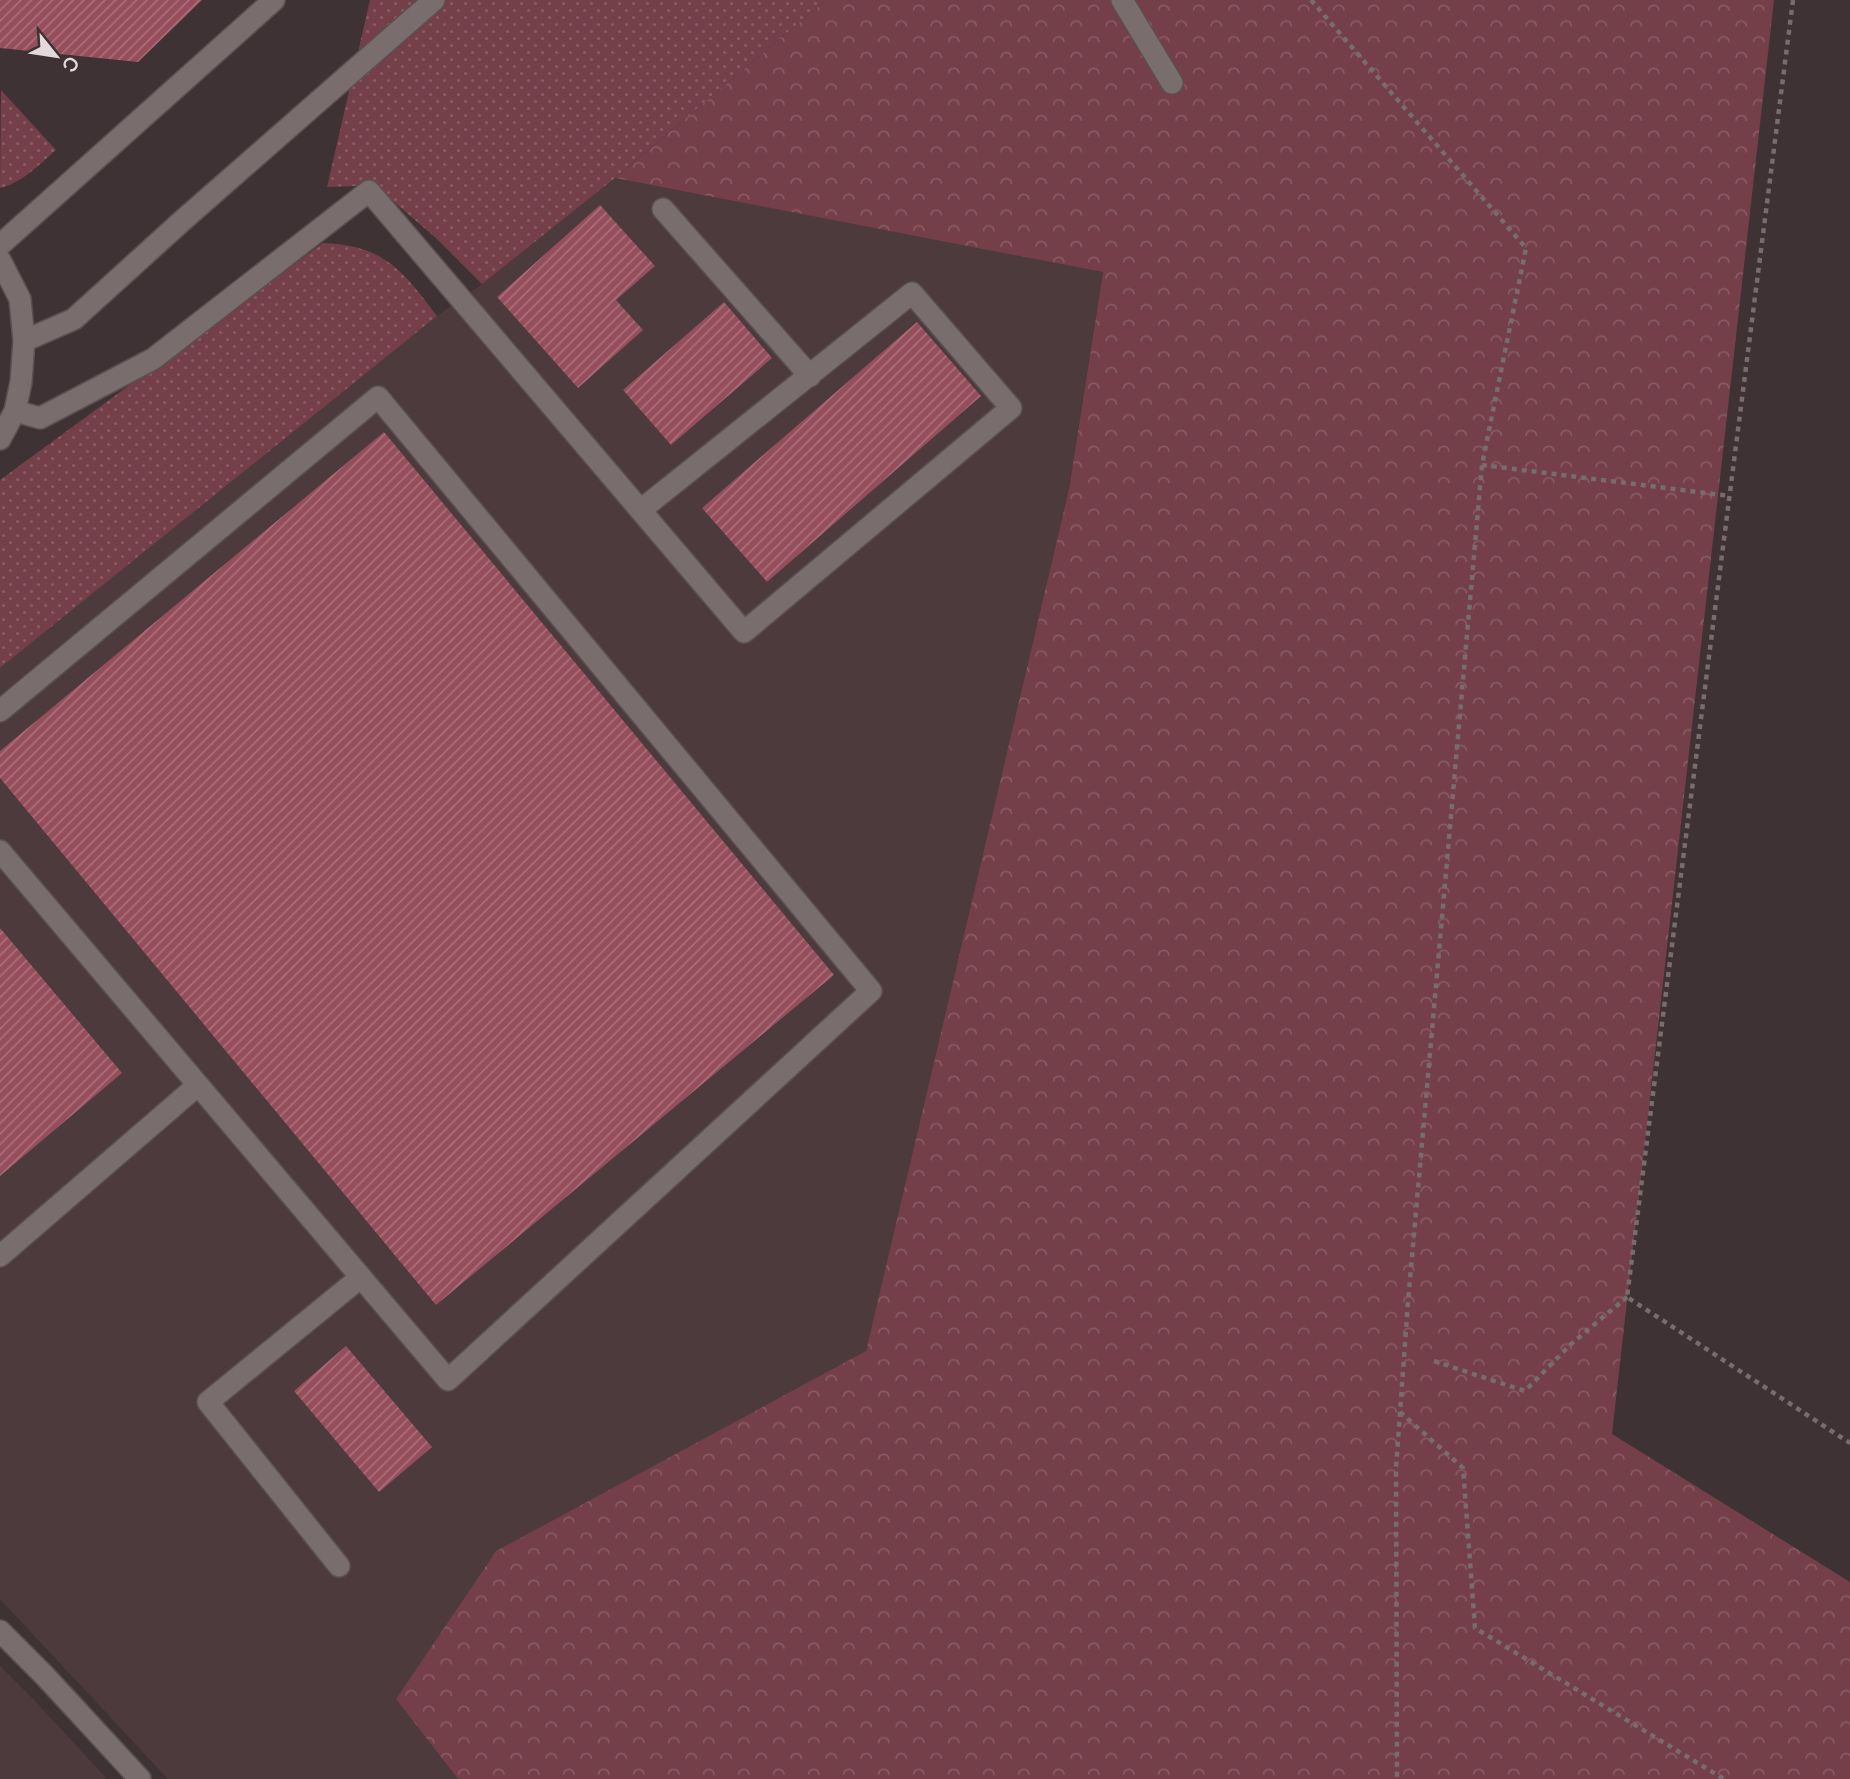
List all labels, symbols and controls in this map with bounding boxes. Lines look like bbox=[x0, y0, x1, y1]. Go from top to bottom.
north arrow bbox=[21, 21, 91, 91]
text: С bbox=[56, 52, 85, 77]

